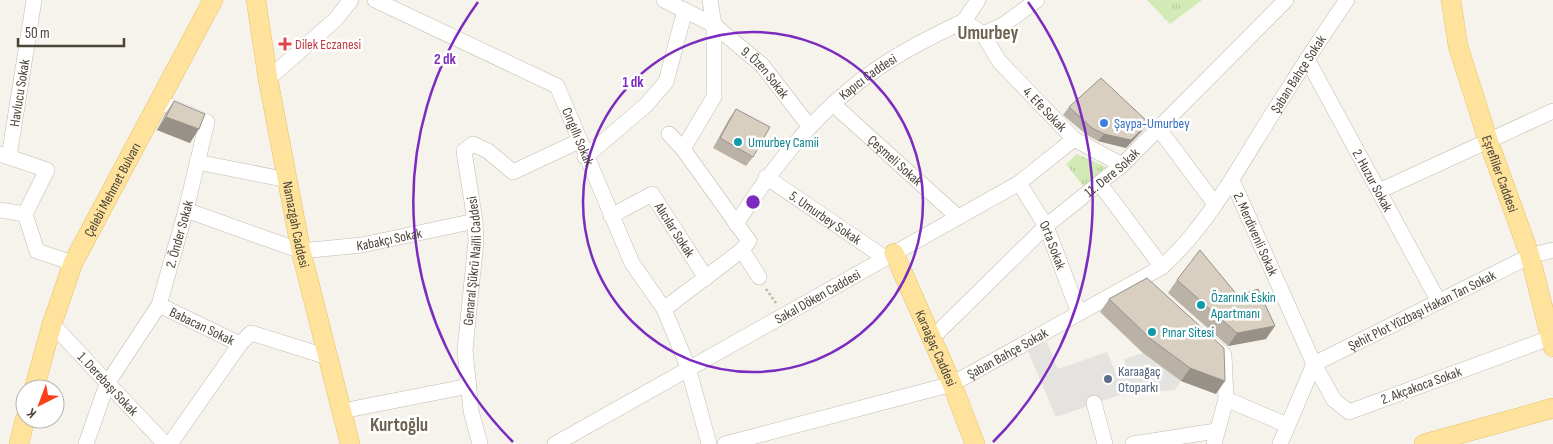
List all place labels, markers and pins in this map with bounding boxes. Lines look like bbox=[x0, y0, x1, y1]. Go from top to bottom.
place label: Dilek Eczanesi bbox=[295, 36, 361, 53]
marker: Dilek Eczanesi bbox=[279, 38, 291, 50]
place label: Şaypa-Umurbey bbox=[1114, 115, 1190, 132]
marker: Şaypa-Umurbey bbox=[1098, 117, 1110, 129]
place label: Umurbey Camii bbox=[748, 134, 819, 151]
marker: Umurbey Camii bbox=[732, 136, 744, 148]
centre of rings bbox=[744, 193, 762, 211]
place label: Özarınık Eskin Apartmanı bbox=[1210, 289, 1276, 322]
marker: Özarınık Eskin Apartmanı bbox=[1195, 299, 1207, 311]
place label: Pınar Sitesi bbox=[1162, 324, 1214, 341]
marker: Pınar Sitesi bbox=[1146, 326, 1158, 338]
place label: Karaağaç Otoparkı bbox=[1118, 363, 1161, 396]
marker: Karaağaç Otoparkı bbox=[1102, 373, 1114, 385]

